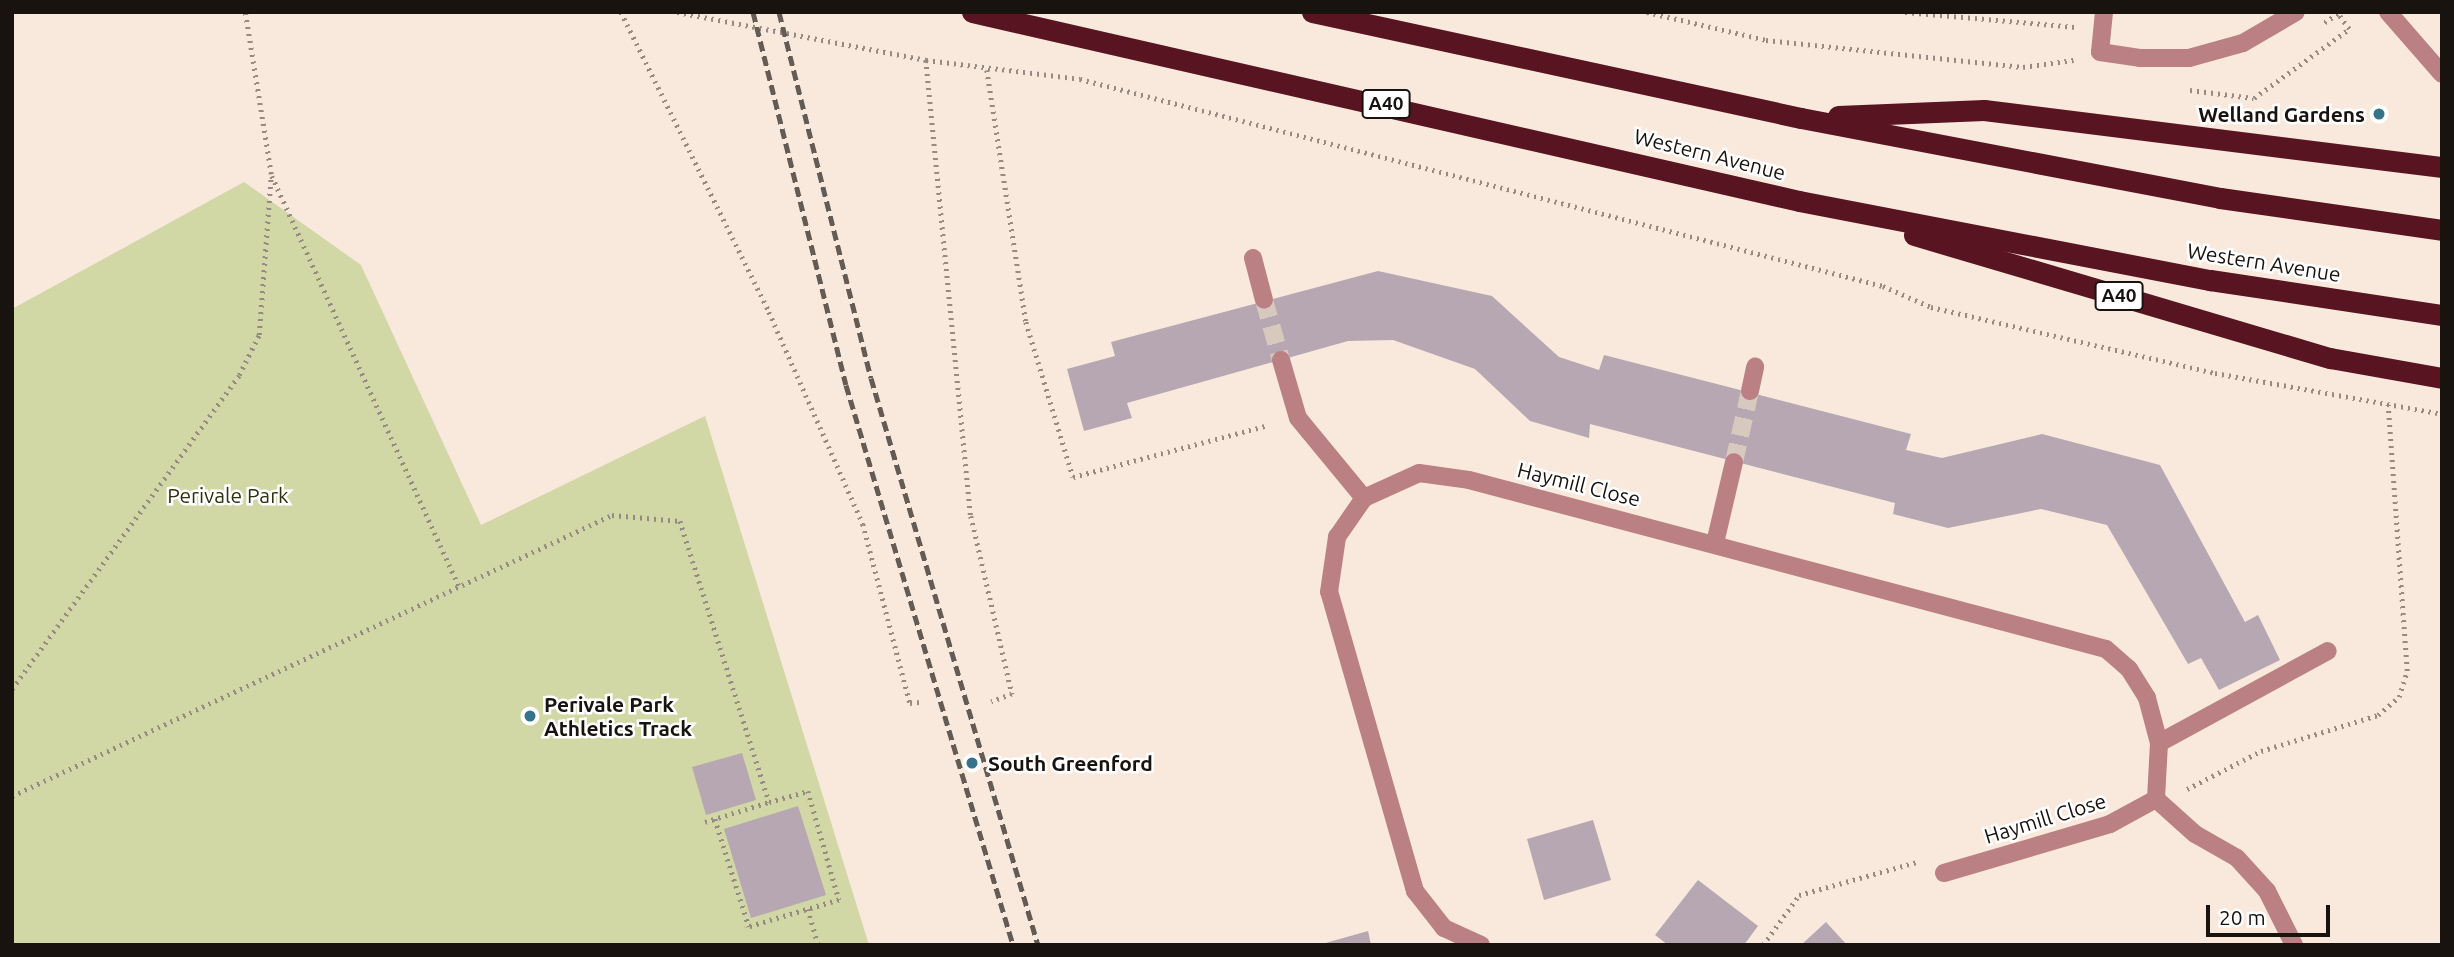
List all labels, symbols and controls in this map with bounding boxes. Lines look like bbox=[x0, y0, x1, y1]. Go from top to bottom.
road number: A40 bbox=[1362, 88, 1410, 120]
place label: Welland Gardens bbox=[2198, 101, 2365, 127]
marker: Welland Gardens bbox=[2371, 106, 2387, 122]
street label: Western Avenue bbox=[1632, 123, 1788, 185]
street label: Western Avenue bbox=[2185, 237, 2343, 287]
road number: A40 bbox=[2094, 280, 2144, 312]
street label: Haymill Close bbox=[1515, 457, 1643, 511]
park label: Perivale Park bbox=[167, 482, 289, 508]
place label: Perivale Park Athletics Track bbox=[544, 691, 692, 741]
marker: Perivale Park Athletics Track bbox=[522, 708, 538, 724]
place label: South Greenford bbox=[988, 750, 1153, 776]
marker: South Greenford bbox=[962, 753, 982, 773]
street label: Haymill Close bbox=[1981, 788, 2109, 848]
scale bar bbox=[2209, 890, 2333, 934]
text: 20 m bbox=[2219, 905, 2266, 929]

